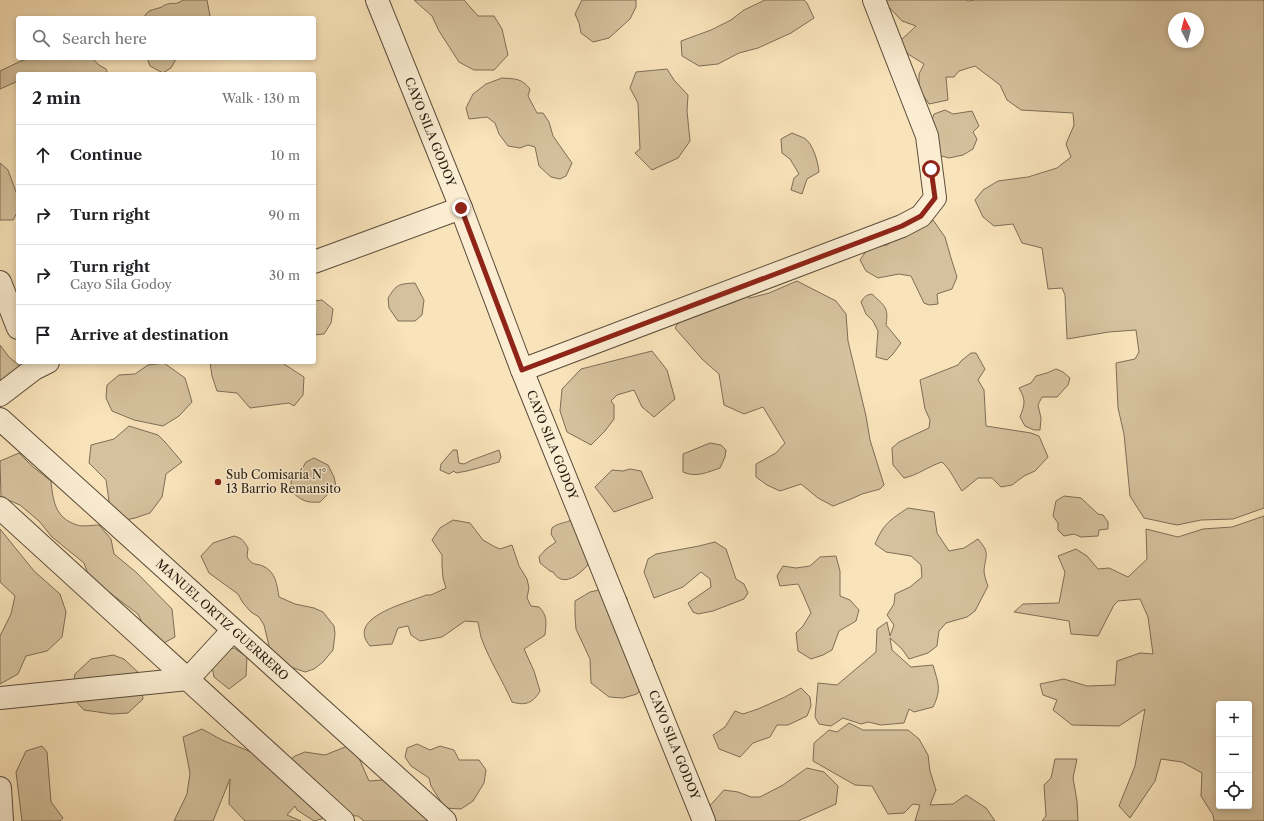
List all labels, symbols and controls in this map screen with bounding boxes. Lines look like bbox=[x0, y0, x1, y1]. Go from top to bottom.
north arrow bbox=[1168, 12, 1204, 48]
search box bbox=[16, 16, 316, 60]
icon: search bbox=[30, 27, 52, 49]
text: Search here bbox=[62, 29, 147, 48]
street label: CAYO SILA GODOY bbox=[402, 75, 459, 189]
text: 2 min bbox=[32, 88, 81, 108]
text: Walk · 130 m bbox=[222, 90, 300, 106]
icon: ahead bbox=[32, 144, 54, 166]
text: Continue bbox=[70, 145, 142, 164]
text: 10 m bbox=[271, 147, 300, 163]
route start bbox=[922, 160, 940, 178]
route end bbox=[452, 199, 470, 217]
icon: right bbox=[32, 204, 54, 226]
text: Turn right bbox=[70, 205, 150, 224]
text: 90 m bbox=[269, 207, 300, 223]
text: Turn right bbox=[70, 257, 150, 276]
icon: right bbox=[32, 264, 54, 286]
text: 30 m bbox=[269, 267, 300, 283]
text: Cayo Sila Godoy bbox=[70, 276, 172, 292]
icon: arrive bbox=[32, 324, 54, 346]
text: Arrive at destination bbox=[70, 325, 229, 344]
street label: CAYO SILA GODOY bbox=[524, 388, 581, 502]
place label: Sub Comisaría N° 13 Barrio Remansito bbox=[226, 467, 341, 496]
marker: Sub Comisaría N° 13 Barrio Remansito bbox=[213, 477, 223, 487]
street label: MANUEL ORTIZ GUERRERO bbox=[153, 556, 292, 683]
street label: CAYO SILA GODOY bbox=[646, 688, 703, 802]
map controls bbox=[1216, 701, 1252, 809]
button: + bbox=[1216, 701, 1252, 737]
button: − bbox=[1216, 737, 1252, 773]
button: locate bbox=[1216, 773, 1252, 809]

